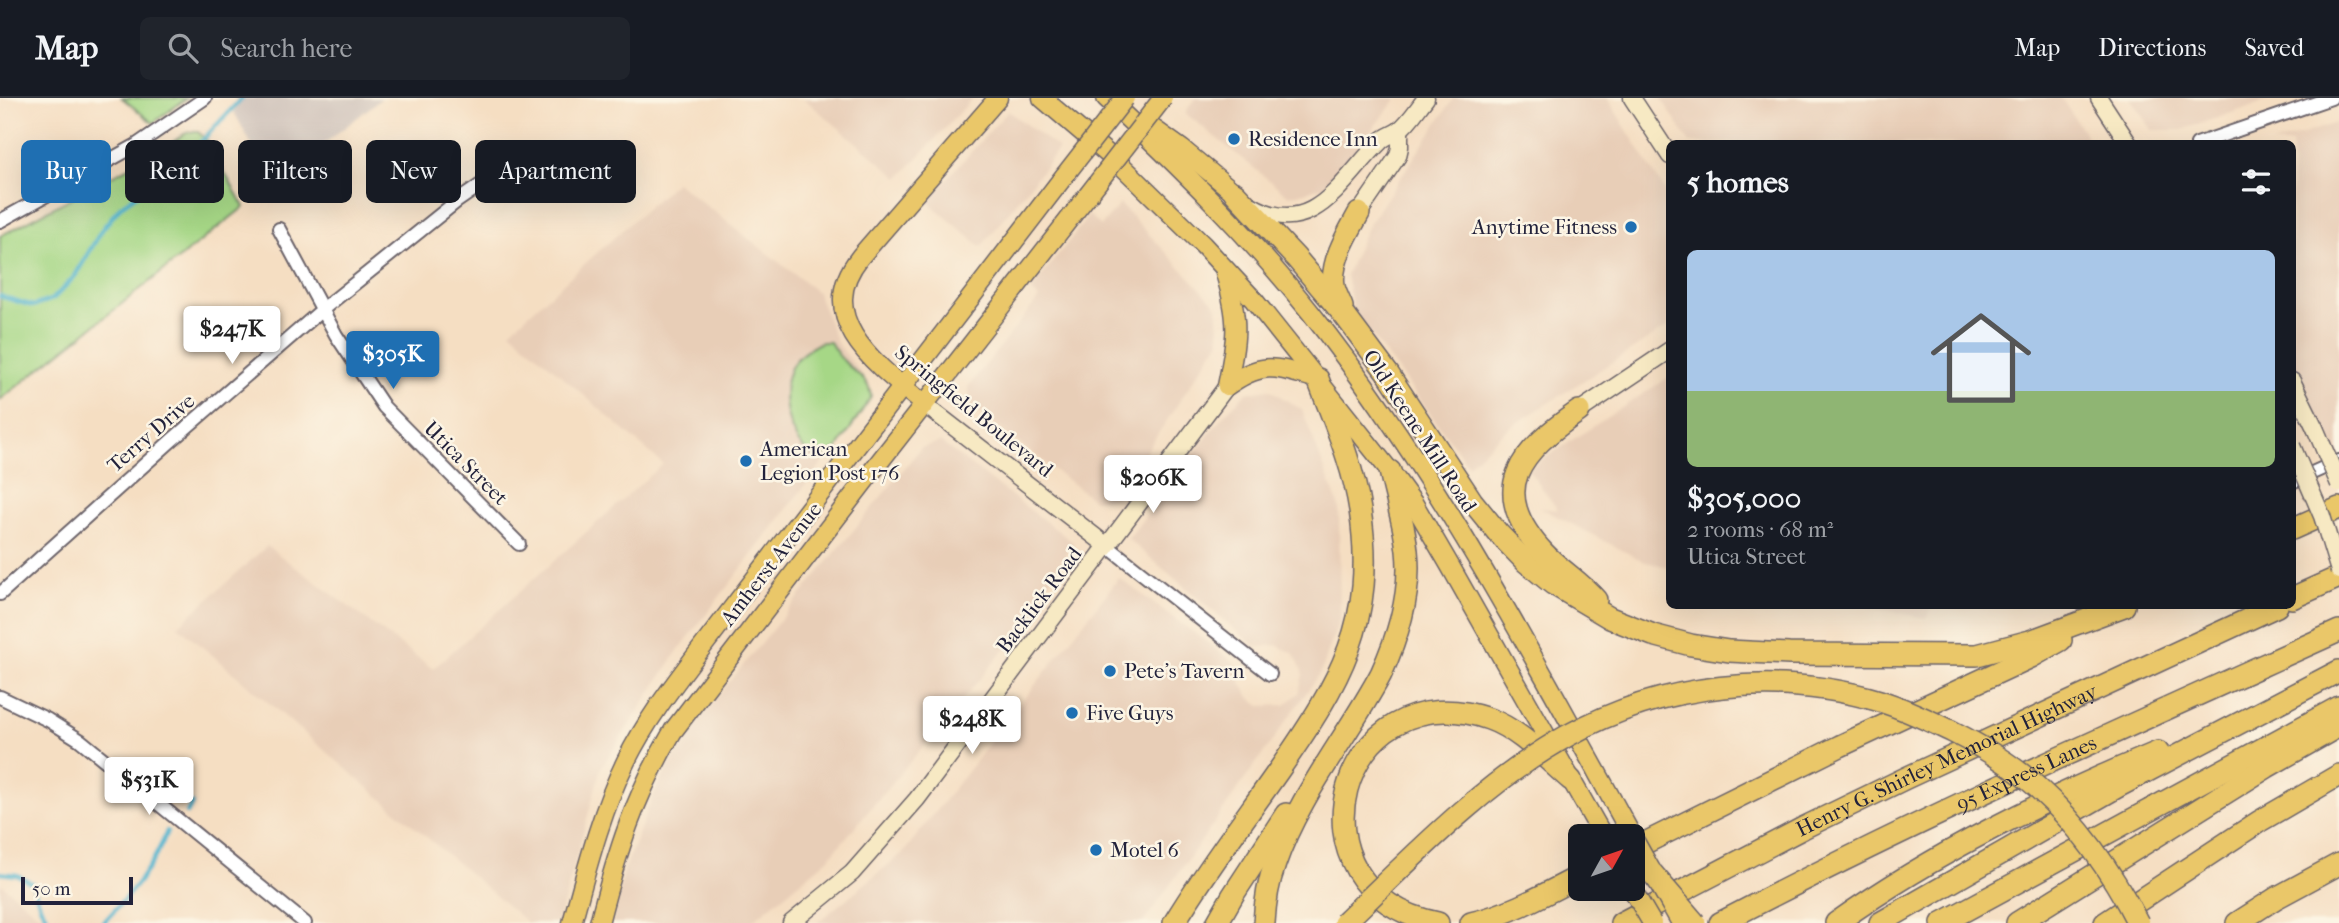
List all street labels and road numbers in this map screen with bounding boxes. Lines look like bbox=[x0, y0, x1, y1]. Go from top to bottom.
street label: Springfield Boulevard bbox=[890, 340, 1058, 482]
street label: Old Keene Mill Road bbox=[1358, 345, 1482, 517]
street label: Terry Drive bbox=[103, 389, 199, 477]
street label: Utica Street bbox=[419, 416, 513, 510]
street label: Amherst Avenue bbox=[715, 498, 827, 631]
street label: Backlick Road bbox=[991, 542, 1087, 658]
street label: Henry G. Shirley Memorial Highway bbox=[1792, 679, 2102, 842]
street label: 95 Express Lanes bbox=[1952, 730, 2100, 816]

